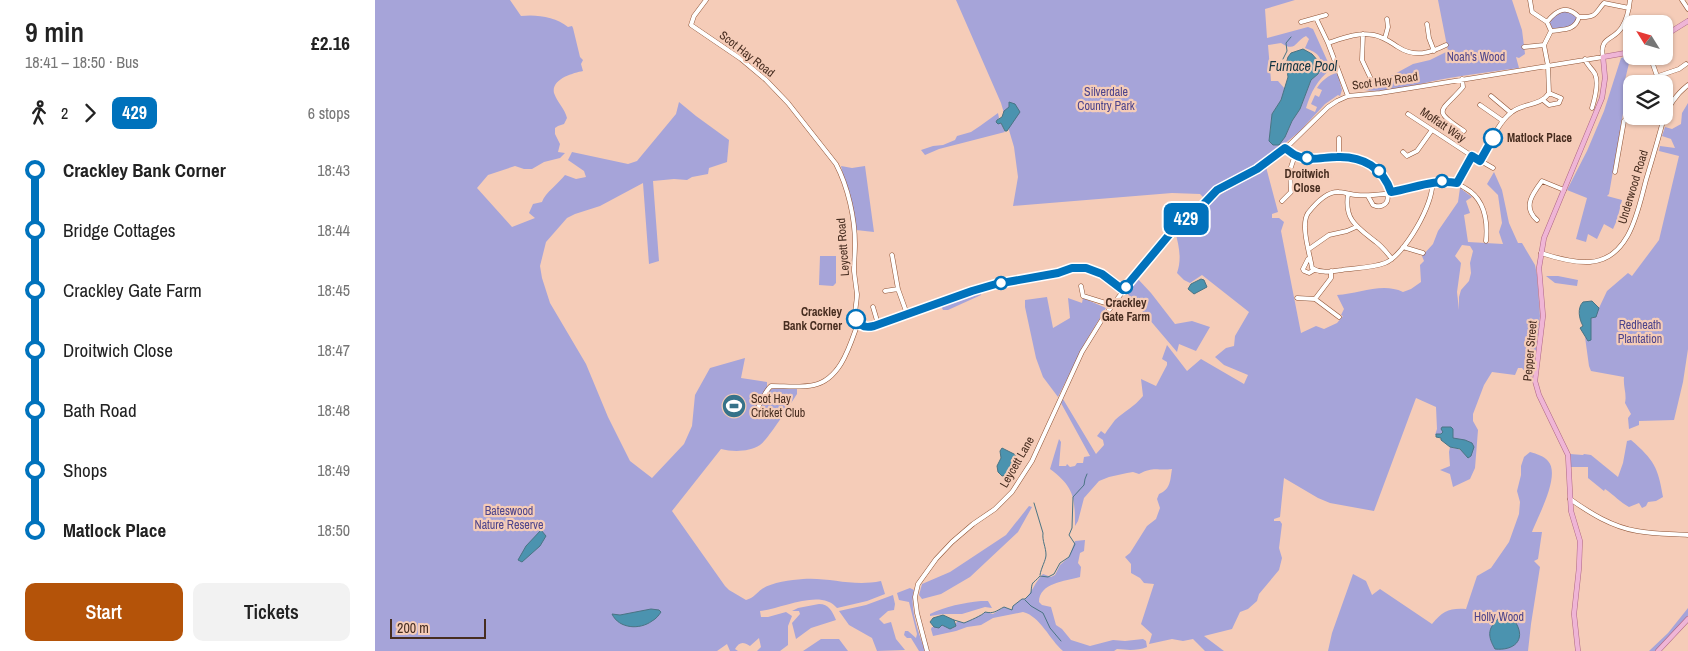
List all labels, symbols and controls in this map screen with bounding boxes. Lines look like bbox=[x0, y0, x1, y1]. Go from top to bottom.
text: 9 min bbox=[25, 13, 84, 51]
north arrow bbox=[1623, 15, 1673, 65]
map controls bbox=[1623, 15, 1673, 125]
street label: Scot Hay Road bbox=[716, 27, 778, 81]
text: £2.16 bbox=[311, 30, 350, 56]
park label: Noah's Wood bbox=[1447, 49, 1505, 65]
text: 18:41 – 18:50 · Bus bbox=[25, 51, 139, 73]
water label: Furnace Pool bbox=[1269, 57, 1338, 75]
street label: Scot Hay Road bbox=[1351, 68, 1419, 94]
button: layers bbox=[1623, 75, 1673, 125]
park label: Silverdale Country Park bbox=[1077, 84, 1135, 114]
icon: walk bbox=[25, 99, 53, 127]
icon: forward bbox=[76, 99, 104, 127]
text: 429 bbox=[122, 100, 147, 125]
text: 2 bbox=[61, 102, 68, 124]
text: 6 stops bbox=[308, 102, 350, 124]
street label: Moffatt Way bbox=[1417, 104, 1469, 146]
marker: Matlock Place bbox=[1483, 128, 1503, 148]
place label: Matlock Place bbox=[1507, 130, 1573, 146]
street label: Underwood Road bbox=[1614, 148, 1652, 226]
marker: Droitwich Close bbox=[1300, 151, 1314, 165]
text: Crackley Bank Corner bbox=[63, 157, 226, 183]
text: 18:43 bbox=[317, 159, 350, 181]
unlabelled marker bbox=[1372, 164, 1386, 178]
place label: Droitwich Close bbox=[1285, 166, 1329, 196]
unlabelled marker bbox=[1435, 174, 1449, 188]
line badge: 429 bbox=[1157, 203, 1215, 235]
text: 429 bbox=[1174, 206, 1198, 231]
text: Bridge Cottages bbox=[63, 217, 176, 243]
street label: Leycett Road bbox=[833, 218, 853, 276]
text: 18:44 bbox=[317, 219, 350, 241]
unlabelled marker bbox=[994, 276, 1008, 290]
text: Crackley Gate Farm bbox=[63, 277, 202, 303]
text: 18:45 bbox=[317, 279, 350, 301]
marker: Crackley Gate Farm bbox=[1119, 280, 1133, 294]
place label: Crackley Gate Farm bbox=[1102, 295, 1150, 325]
place label: Crackley Bank Corner bbox=[783, 304, 843, 334]
marker: Crackley Bank Corner bbox=[846, 309, 866, 329]
park label: Redheath Plantation bbox=[1618, 317, 1662, 347]
street label: Pepper Street bbox=[1519, 320, 1541, 382]
text: Droitwich Close bbox=[63, 337, 173, 363]
text: 18:47 bbox=[317, 339, 350, 361]
place label: Scot Hay Cricket Club bbox=[751, 391, 805, 421]
sports icon: Scot Hay Cricket Club bbox=[721, 393, 747, 419]
text: Bath Road bbox=[63, 397, 137, 423]
text: 18:48 bbox=[317, 399, 350, 421]
street label: Leycett Lane bbox=[996, 434, 1038, 490]
text: Shops bbox=[63, 457, 107, 483]
text: 18:49 bbox=[317, 459, 350, 481]
park label: Bateswood Nature Reserve bbox=[475, 503, 543, 533]
text: Matlock Place bbox=[63, 517, 166, 543]
text: 18:50 bbox=[317, 519, 350, 541]
button: Start bbox=[25, 583, 183, 641]
button: Tickets bbox=[193, 583, 350, 641]
park label: Holly Wood bbox=[1474, 609, 1524, 625]
scale bar bbox=[390, 616, 486, 639]
text: 200 m bbox=[397, 619, 429, 637]

